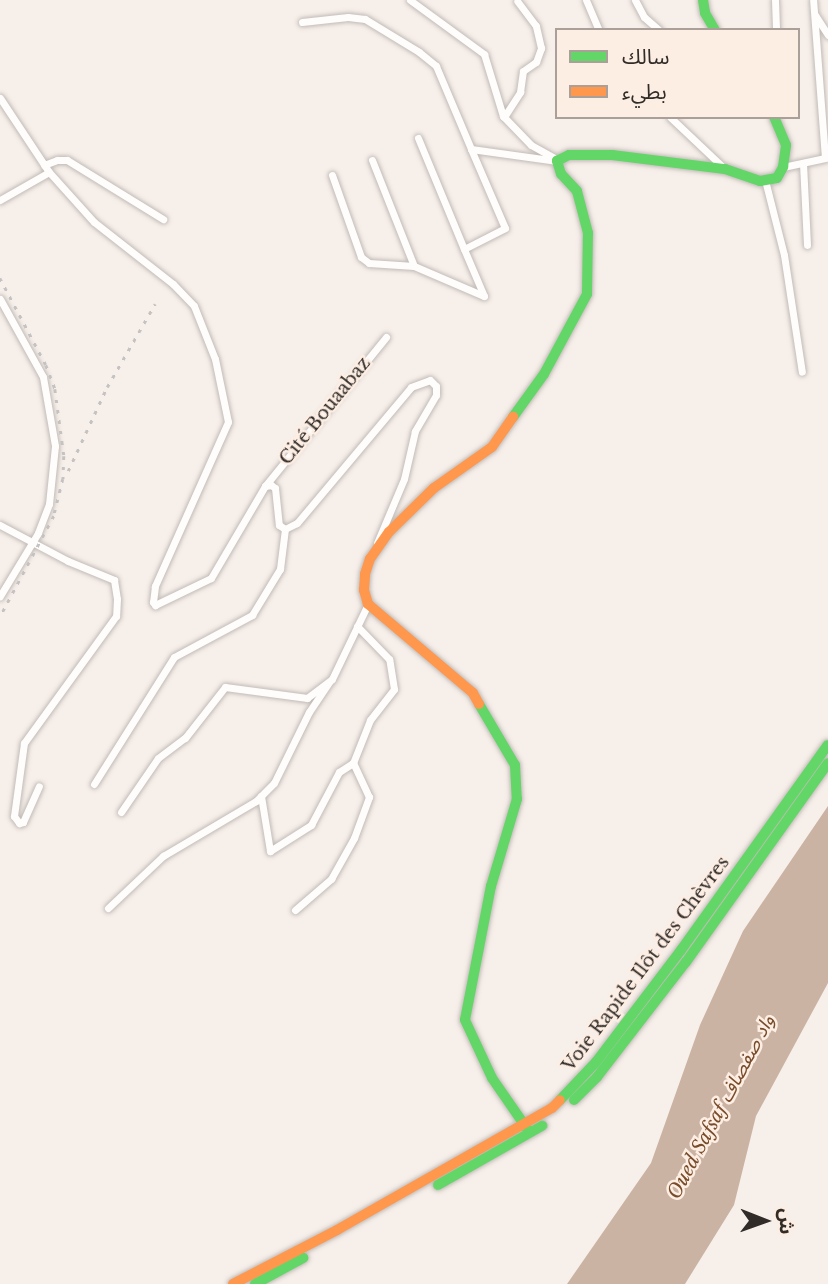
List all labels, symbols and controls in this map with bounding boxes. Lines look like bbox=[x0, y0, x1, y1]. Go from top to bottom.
legend bbox=[555, 28, 800, 119]
text: سالك bbox=[622, 44, 669, 70]
text: بطيء bbox=[622, 79, 667, 105]
street label: Cité Bouaabaz bbox=[275, 353, 375, 469]
street label: Voie Rapide Ilôt des Chèvres bbox=[558, 852, 734, 1076]
water label: Oued Safsaf واد صفصاف bbox=[663, 1011, 779, 1203]
north arrow bbox=[730, 1186, 800, 1256]
text: ش bbox=[775, 1208, 798, 1235]

